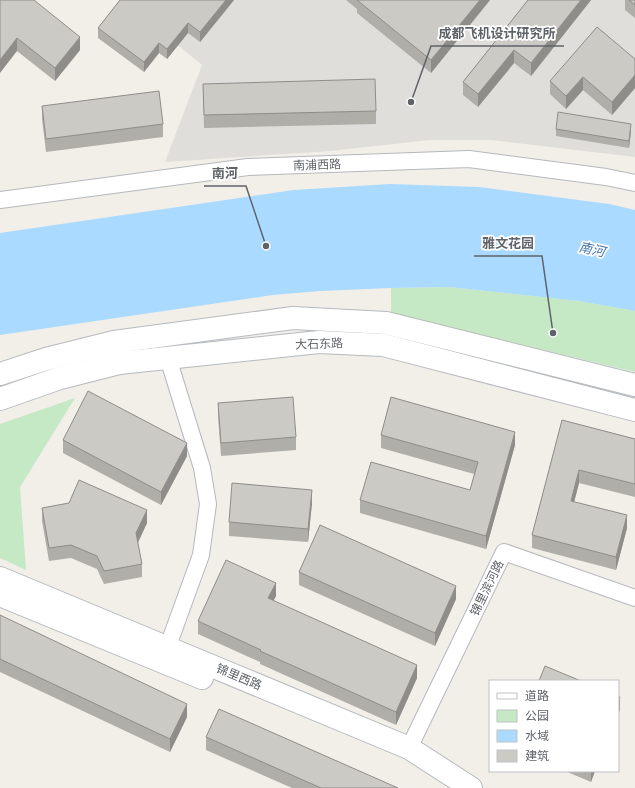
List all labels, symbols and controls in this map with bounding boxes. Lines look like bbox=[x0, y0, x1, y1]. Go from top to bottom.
callout: 成都飞机设计研究所 bbox=[431, 21, 564, 46]
text: 成都飞机设计研究所 bbox=[438, 24, 556, 43]
street label: 南浦西路 bbox=[293, 155, 341, 175]
callout: 南河 bbox=[204, 161, 246, 186]
text: 南河 bbox=[212, 164, 238, 183]
callout: 雅文花园 bbox=[474, 231, 542, 256]
text: 雅文花园 bbox=[482, 234, 534, 253]
water label: 南河 bbox=[577, 237, 610, 262]
street label: 大石东路 bbox=[295, 334, 343, 354]
street label: 锦里滨河路 bbox=[466, 557, 508, 619]
street label: 锦里西路 bbox=[213, 659, 265, 695]
legend bbox=[489, 680, 619, 772]
text: 道路 bbox=[525, 687, 549, 705]
text: 公园 bbox=[525, 707, 549, 725]
text: 水域 bbox=[525, 727, 549, 745]
text: 建筑 bbox=[525, 747, 549, 765]

